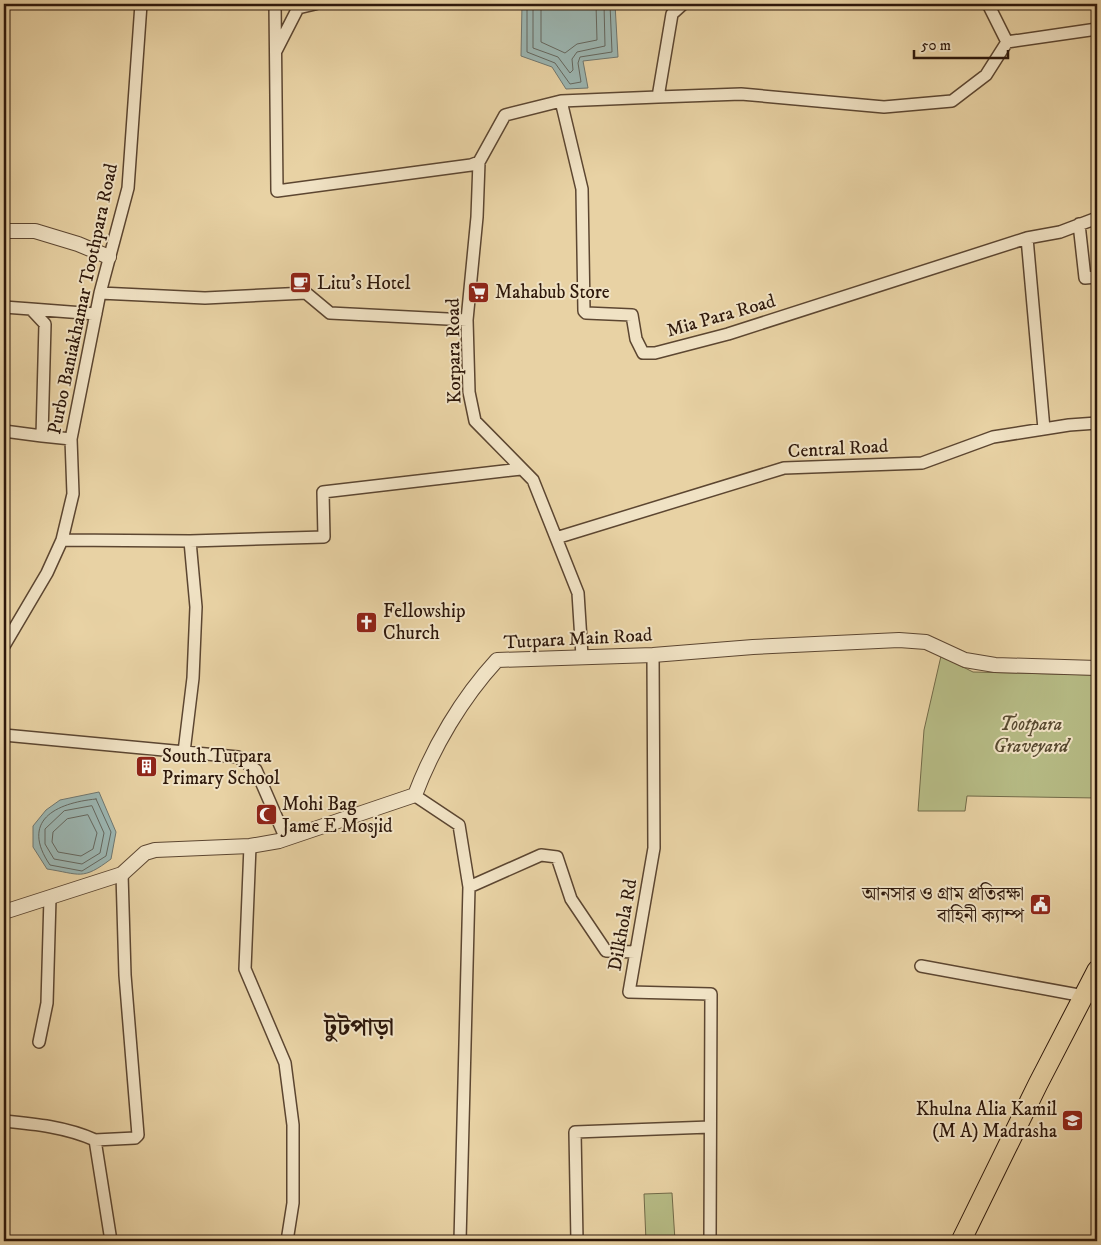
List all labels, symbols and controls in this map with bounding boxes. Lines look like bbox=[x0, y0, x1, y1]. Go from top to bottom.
scale bar bbox=[914, 28, 1007, 60]
text: 50 m bbox=[921, 36, 951, 55]
street label: Purbo Baniakhamar Toothpara Road bbox=[43, 161, 123, 437]
cafe icon: Litu's Hotel bbox=[289, 271, 313, 295]
place label: Litu's Hotel bbox=[317, 272, 411, 295]
supermarket icon: Mahabub Store bbox=[467, 280, 491, 304]
place label: Mahabub Store bbox=[495, 281, 610, 304]
street label: Mia Para Road bbox=[664, 289, 779, 343]
street label: Korpara Road bbox=[442, 298, 466, 404]
street label: Central Road bbox=[787, 435, 889, 463]
place label: Fellowship Church bbox=[383, 600, 466, 645]
church icon: Fellowship Church bbox=[355, 610, 379, 634]
street label: Tutpara Main Road bbox=[503, 624, 653, 654]
park label: Tootpara Graveyard bbox=[994, 713, 1071, 758]
place label: South Tutpara Primary School bbox=[162, 745, 280, 790]
building icon: South Tutpara Primary School bbox=[134, 755, 158, 779]
place label: Mohi Bag Jame E Mosjid bbox=[280, 793, 393, 838]
mosque icon: Mohi Bag Jame E Mosjid bbox=[254, 803, 278, 827]
street label: Dilkhola Rd bbox=[604, 877, 643, 973]
place label: আনসার ও গ্রাম প্রতিরক্ষা বাহিনী ক্যাম্প bbox=[861, 882, 1025, 928]
public building icon: আনসার ও গ্রাম প্রতিরক্ষা বাহিনী ক্যাম্প bbox=[1028, 893, 1052, 917]
district label: টুটপাড়া bbox=[323, 1012, 394, 1043]
place label: Khulna Alia Kamil (M A) Madrasha bbox=[916, 1098, 1057, 1143]
school or university icon: Khulna Alia Kamil (M A) Madrasha bbox=[1061, 1108, 1085, 1132]

